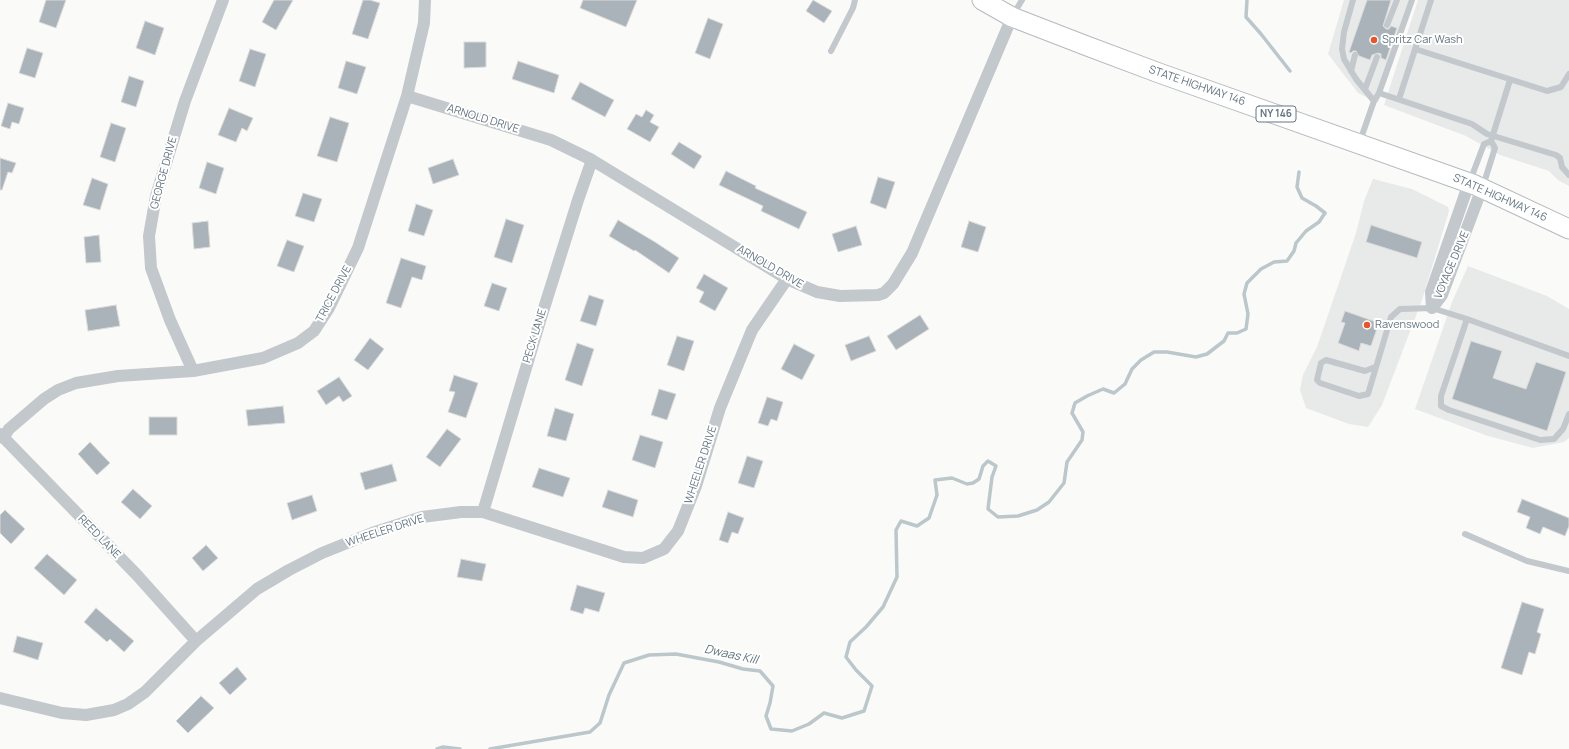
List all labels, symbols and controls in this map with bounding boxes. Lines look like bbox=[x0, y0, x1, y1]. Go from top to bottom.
place label: Spritz Car Wash bbox=[1382, 33, 1463, 47]
marker: Spritz Car Wash bbox=[1369, 35, 1379, 45]
street label: STATE HIGHWAY 146 bbox=[1147, 63, 1247, 109]
street label: ARNOLD DRIVE bbox=[445, 102, 521, 136]
road number: NY 146 bbox=[1256, 106, 1296, 122]
street label: GEORGE DRIVE bbox=[148, 135, 180, 211]
street label: STATE HIGHWAY 146 bbox=[1451, 171, 1549, 225]
street label: VOYAGE DRIVE bbox=[1432, 229, 1472, 301]
street label: ARNOLD DRIVE bbox=[734, 243, 806, 291]
street label: TRICE DRIVE bbox=[314, 263, 354, 325]
street label: PECK LANE bbox=[521, 307, 549, 365]
place label: Ravenswood bbox=[1375, 318, 1439, 332]
marker: Ravenswood bbox=[1362, 320, 1372, 330]
street label: WHEELER DRIVE bbox=[682, 424, 720, 506]
street label: REED LANE bbox=[75, 512, 123, 562]
street label: WHEELER DRIVE bbox=[344, 512, 426, 550]
water label: Dwaas Kill bbox=[703, 642, 759, 668]

